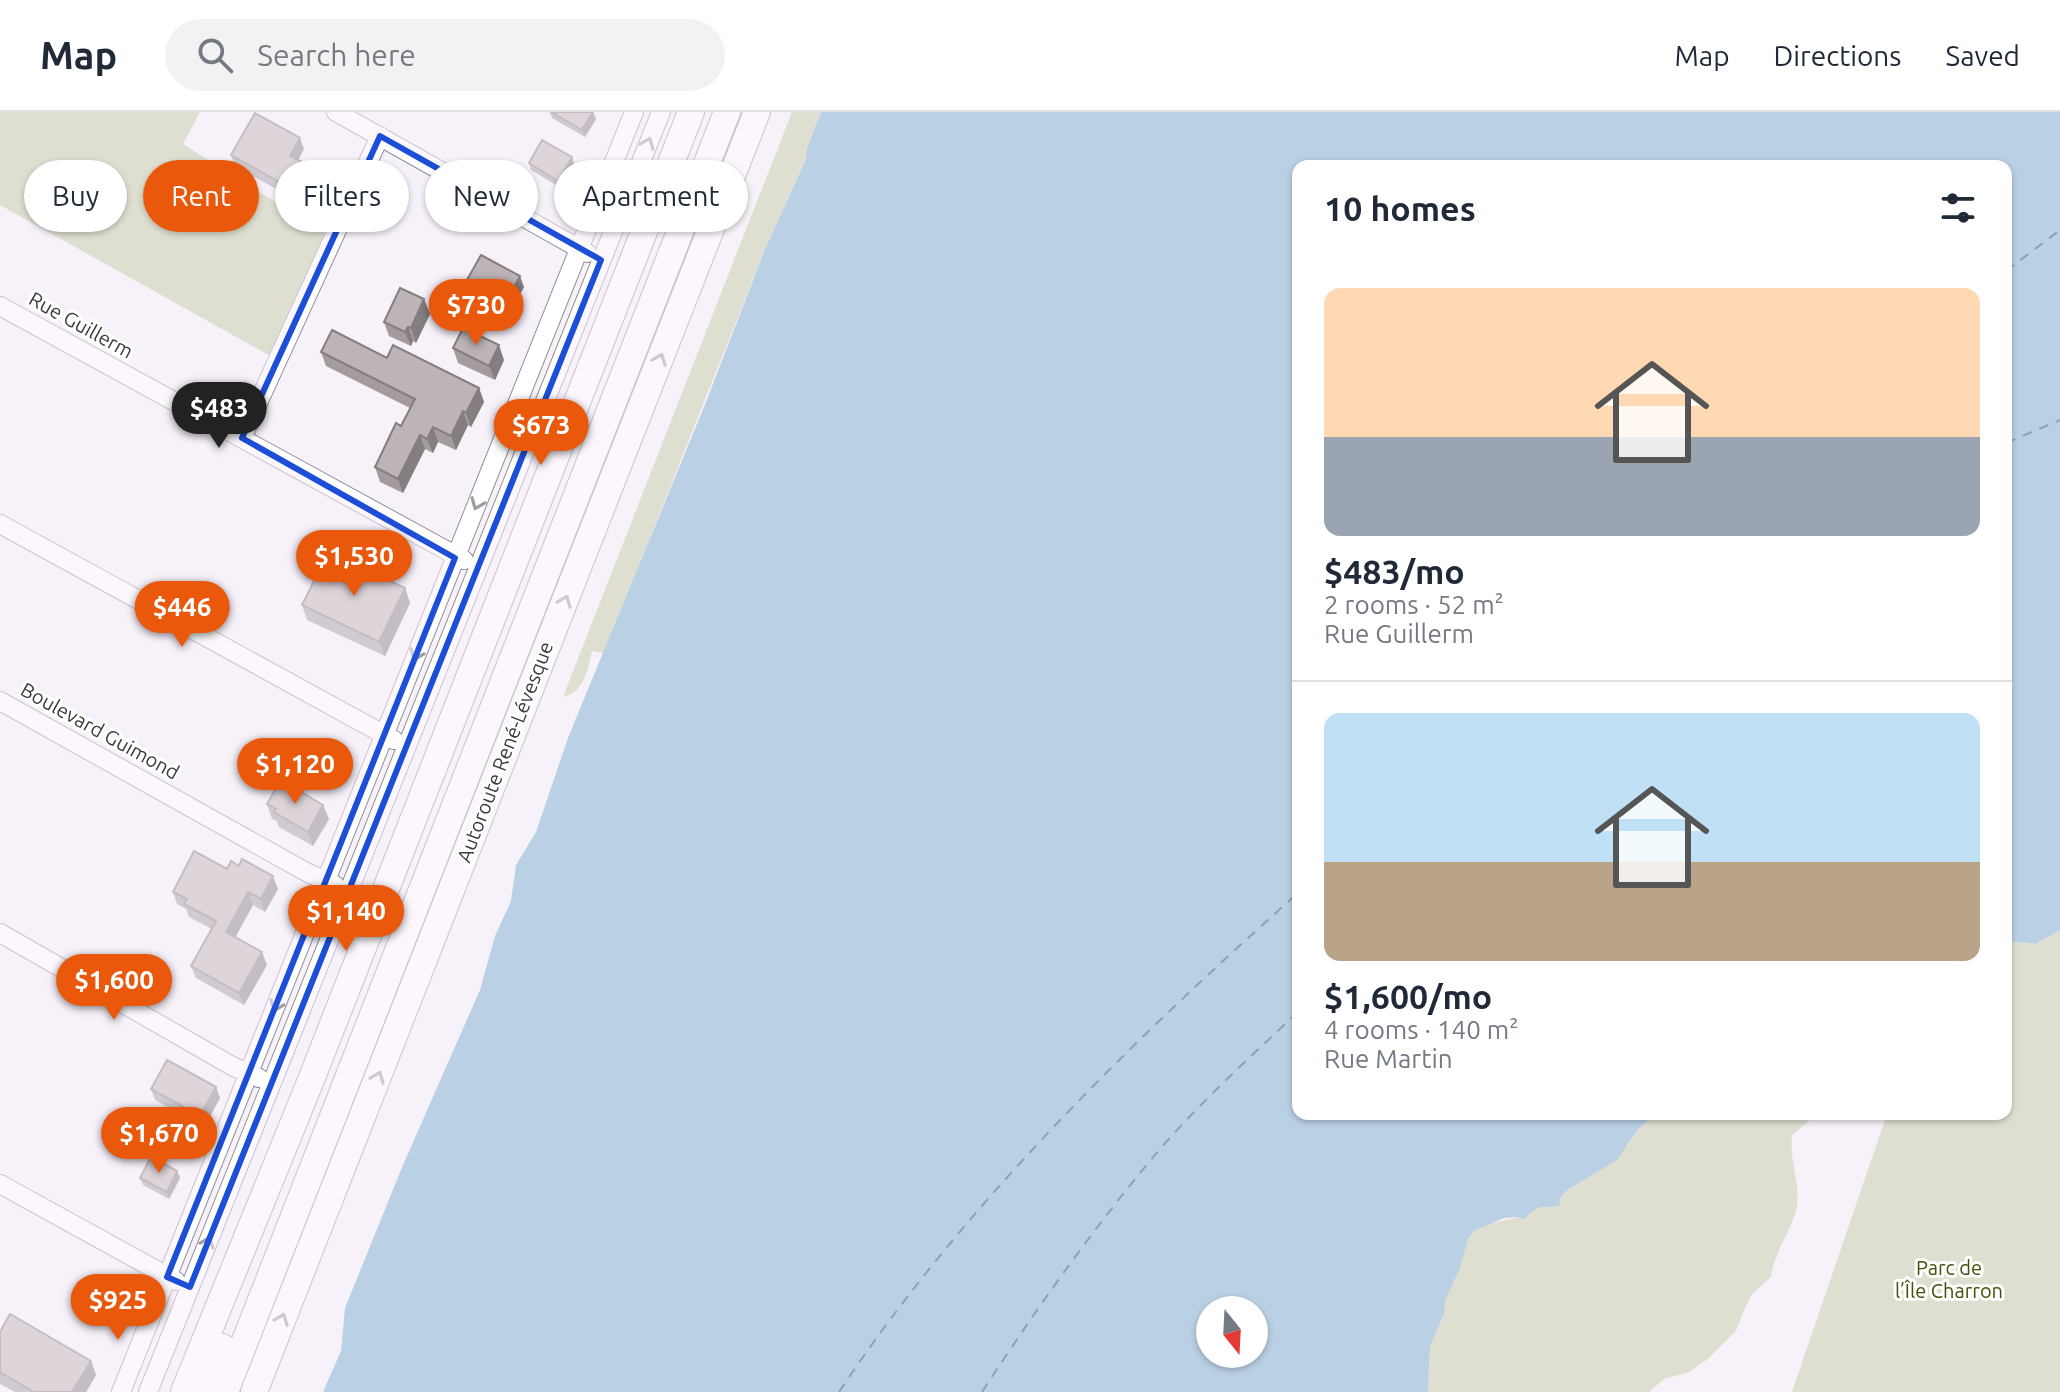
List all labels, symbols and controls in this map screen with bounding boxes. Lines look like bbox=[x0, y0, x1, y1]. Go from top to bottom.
search box bbox=[165, 19, 725, 91]
icon: search bbox=[193, 33, 237, 77]
text: Map bbox=[40, 34, 117, 76]
text: Search here bbox=[257, 38, 416, 72]
text: Map bbox=[1674, 40, 1730, 71]
text: Directions bbox=[1774, 40, 1901, 71]
text: Saved bbox=[1945, 40, 2020, 71]
one-way arrow bbox=[638, 137, 655, 151]
chip: Buy bbox=[24, 160, 127, 232]
chip: Rent bbox=[143, 160, 259, 232]
chip: Filters bbox=[275, 160, 409, 232]
chip: New bbox=[425, 160, 538, 232]
chip: Apartment bbox=[554, 160, 748, 232]
icon: filters bbox=[1936, 186, 1980, 230]
text: 10 homes bbox=[1324, 189, 1476, 227]
pin: $730 bbox=[429, 279, 523, 347]
street label: Rue Guillerm bbox=[25, 287, 137, 363]
text: $730 bbox=[447, 290, 505, 319]
icon: home bbox=[1580, 340, 1724, 484]
one-way arrow bbox=[650, 353, 667, 367]
pin: $483 bbox=[172, 382, 266, 450]
text: $483 bbox=[190, 393, 248, 422]
pin: $673 bbox=[494, 399, 588, 467]
text: $673 bbox=[512, 410, 570, 439]
one-way arrow bbox=[470, 496, 487, 510]
pin: $1,530 bbox=[289, 530, 419, 598]
text: $1,530 bbox=[314, 541, 394, 570]
text: $483/mo bbox=[1324, 552, 1465, 590]
pin: $446 bbox=[135, 581, 229, 649]
text: 2 rooms · 52 m² bbox=[1324, 590, 1504, 619]
text: $446 bbox=[153, 592, 211, 621]
one-way arrow bbox=[555, 595, 572, 609]
text: Rue Guillerm bbox=[1324, 619, 1474, 648]
street label: Autoroute René-Lévesque bbox=[452, 638, 557, 865]
one-way arrow bbox=[410, 647, 426, 661]
street label: Boulevard Guimond bbox=[17, 677, 183, 784]
pin: $1,120 bbox=[230, 738, 360, 806]
text: $1,120 bbox=[255, 749, 335, 778]
icon: home bbox=[1580, 765, 1724, 909]
pin: $1,140 bbox=[281, 885, 411, 953]
text: $1,140 bbox=[306, 896, 386, 925]
pin: $1,600 bbox=[49, 954, 179, 1022]
text: $1,600 bbox=[74, 965, 154, 994]
text: $1,600/mo bbox=[1324, 977, 1492, 1015]
one-way arrow bbox=[269, 998, 286, 1012]
text: 4 rooms · 140 m² bbox=[1324, 1015, 1519, 1044]
text: Rue Martin bbox=[1324, 1044, 1453, 1073]
one-way arrow bbox=[368, 1071, 385, 1085]
pin: $1,670 bbox=[94, 1107, 224, 1175]
text: $1,670 bbox=[119, 1118, 199, 1147]
one-way arrow bbox=[198, 1236, 215, 1250]
park label: Parc de l’Île Charron bbox=[1895, 1256, 2003, 1302]
pin: $925 bbox=[71, 1274, 165, 1342]
text: $925 bbox=[89, 1285, 147, 1314]
north arrow bbox=[1196, 1296, 1268, 1368]
map controls bbox=[1196, 1296, 1268, 1368]
one-way arrow bbox=[273, 1313, 289, 1327]

